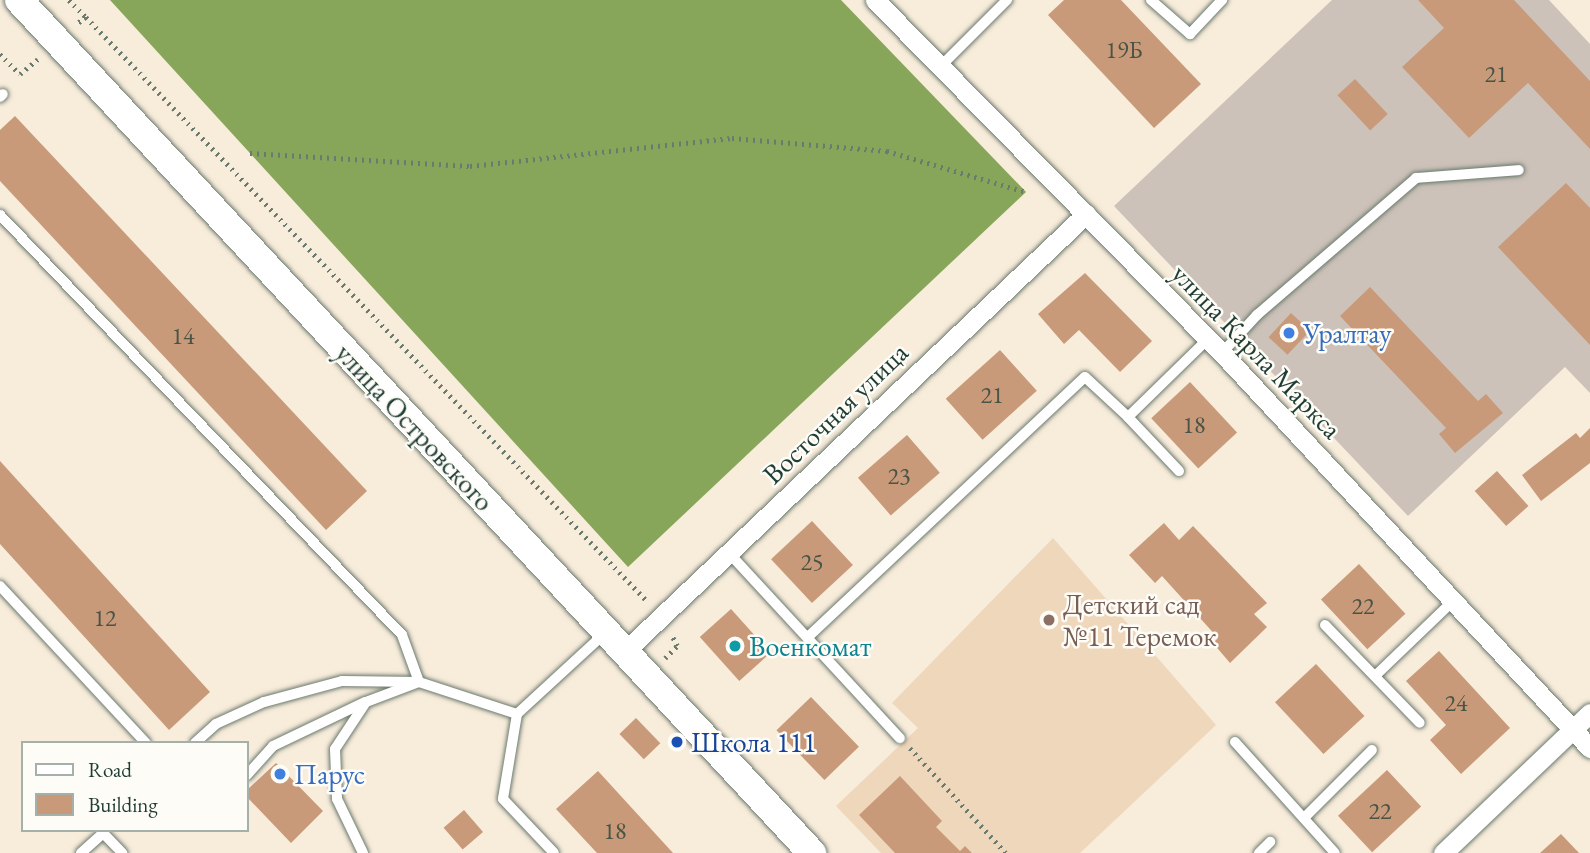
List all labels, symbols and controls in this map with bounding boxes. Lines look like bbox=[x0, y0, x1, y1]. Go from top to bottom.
house number: 19Б bbox=[1105, 36, 1143, 64]
house number: 21 bbox=[1484, 60, 1508, 88]
street label: улица Карла Маркса bbox=[1165, 257, 1349, 445]
place label: Уралтау bbox=[1303, 316, 1392, 350]
house number: 14 bbox=[171, 322, 195, 350]
marker: Уралтау bbox=[1281, 325, 1297, 341]
street label: Восточная улица bbox=[755, 335, 915, 491]
street label: улица Островского bbox=[329, 336, 501, 518]
house number: 21 bbox=[980, 381, 1004, 409]
house number: 18 bbox=[1182, 411, 1206, 439]
house number: 23 bbox=[887, 462, 911, 490]
house number: 25 bbox=[800, 548, 824, 576]
place label: Детский сад №11 Теремок bbox=[1063, 587, 1217, 653]
house number: 22 bbox=[1351, 592, 1375, 620]
house number: 12 bbox=[93, 604, 117, 632]
marker: Детский сад №11 Теремок bbox=[1041, 612, 1057, 628]
place label: Военкомат bbox=[749, 629, 871, 663]
marker: Военкомат bbox=[727, 638, 743, 654]
house number: 24 bbox=[1444, 689, 1468, 717]
place label: Школа 111 bbox=[691, 725, 816, 759]
marker: Школа 111 bbox=[669, 734, 685, 750]
legend bbox=[21, 741, 248, 832]
text: Road bbox=[88, 756, 132, 783]
place label: Парус bbox=[294, 757, 365, 791]
marker: Парус bbox=[272, 766, 288, 782]
text: Building bbox=[88, 791, 158, 818]
house number: 22 bbox=[1368, 797, 1392, 825]
house number: 18 bbox=[603, 817, 627, 845]

